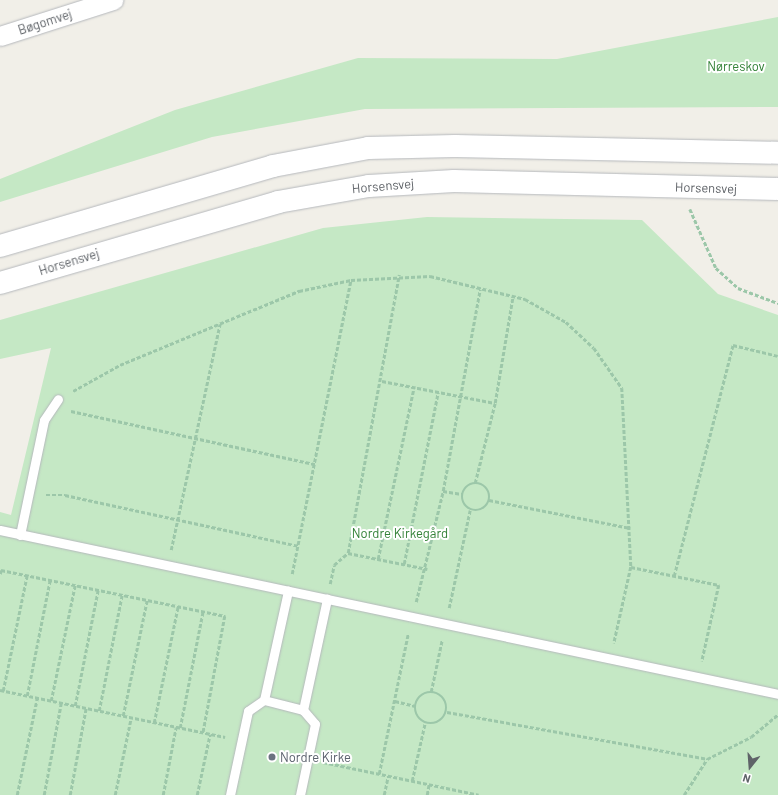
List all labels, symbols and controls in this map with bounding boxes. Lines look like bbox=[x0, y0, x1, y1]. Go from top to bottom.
street label: Bøgomvej bbox=[16, 6, 74, 38]
park label: Nørreskov bbox=[707, 58, 765, 74]
street label: Horsensvej bbox=[351, 176, 415, 196]
street label: Horsensvej bbox=[675, 179, 737, 197]
street label: Horsensvej bbox=[37, 245, 101, 279]
park label: Nordre Kirkegård bbox=[352, 525, 448, 541]
north arrow bbox=[730, 747, 770, 787]
place label: Nordre Kirke bbox=[280, 749, 351, 765]
marker: Nordre Kirke bbox=[267, 752, 277, 762]
text: N bbox=[741, 772, 752, 786]

